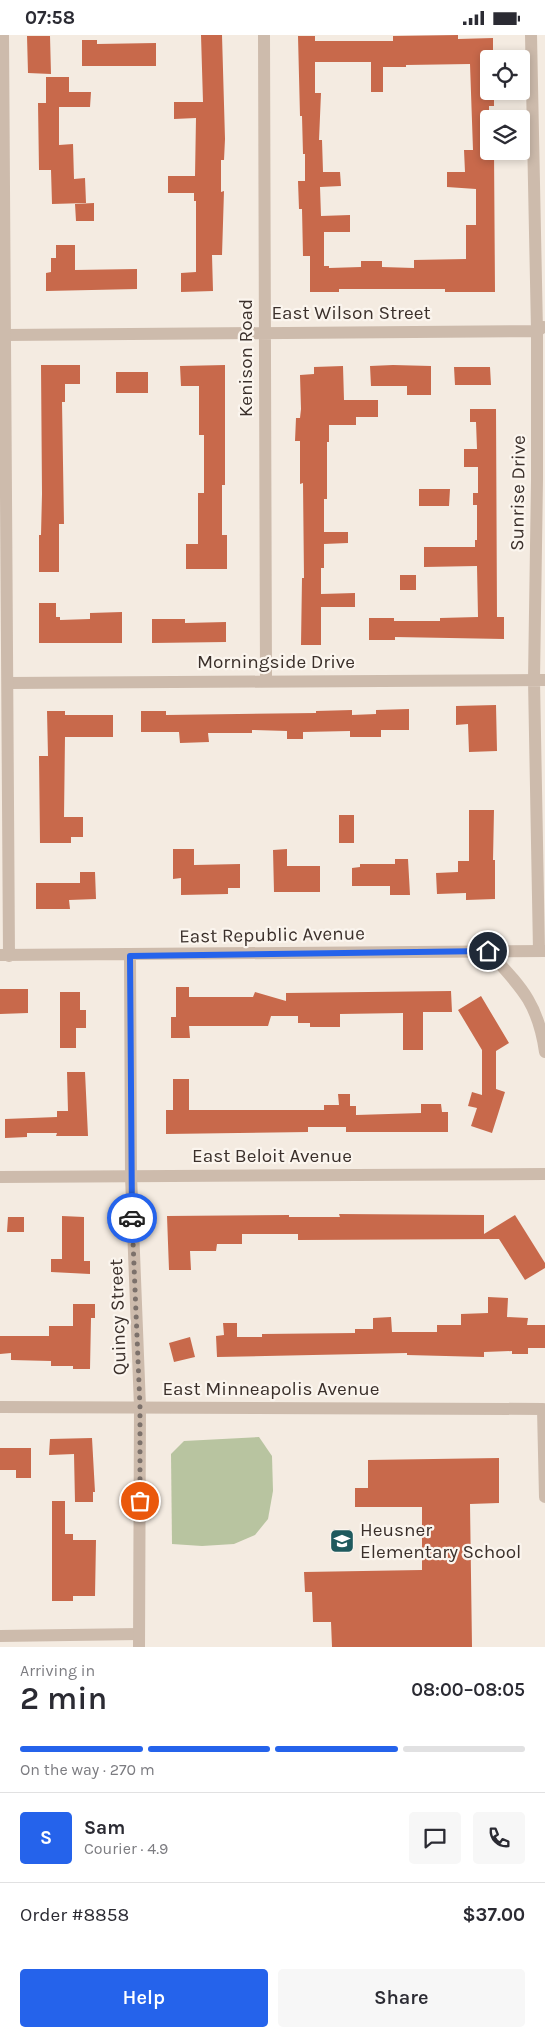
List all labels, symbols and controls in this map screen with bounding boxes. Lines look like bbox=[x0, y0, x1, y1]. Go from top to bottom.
text: 07:58 bbox=[25, 7, 75, 29]
map controls bbox=[480, 50, 530, 160]
button: locate bbox=[480, 50, 530, 100]
button: layers bbox=[480, 110, 530, 160]
street label: Kenison Road bbox=[235, 299, 257, 417]
street label: East Wilson Street bbox=[271, 302, 431, 324]
street label: Sunrise Drive bbox=[506, 435, 530, 551]
street label: Morningside Drive bbox=[197, 651, 355, 673]
street label: East Republic Avenue bbox=[179, 922, 365, 948]
pin bbox=[467, 930, 509, 972]
icon: home bbox=[474, 937, 502, 965]
street label: East Beloit Avenue bbox=[192, 1145, 352, 1167]
courier bbox=[107, 1193, 157, 1243]
icon: car bbox=[118, 1204, 146, 1232]
street label: Quincy Street bbox=[105, 1258, 131, 1376]
street label: East Minneapolis Avenue bbox=[162, 1378, 380, 1400]
pin bbox=[119, 1480, 161, 1522]
icon: bag bbox=[126, 1487, 154, 1515]
place label: Heusner Elementary School bbox=[360, 1519, 521, 1563]
school or university icon: Heusner Elementary School bbox=[329, 1528, 355, 1554]
text: Arriving in bbox=[20, 1661, 95, 1680]
text: 08:00–08:05 bbox=[411, 1679, 525, 1701]
text: 2 min bbox=[20, 1680, 107, 1717]
text: On the way · 270 m bbox=[20, 1760, 155, 1779]
button: chat bbox=[409, 1812, 461, 1864]
button: phone bbox=[473, 1812, 525, 1864]
text: Sam bbox=[84, 1817, 125, 1839]
text: S bbox=[40, 1827, 52, 1849]
text: Courier · 4.9 bbox=[84, 1839, 168, 1858]
text: Order #8858 bbox=[20, 1904, 129, 1926]
text: $37.00 bbox=[463, 1904, 525, 1926]
button: Help bbox=[20, 1969, 268, 2027]
button: Share bbox=[278, 1969, 525, 2027]

